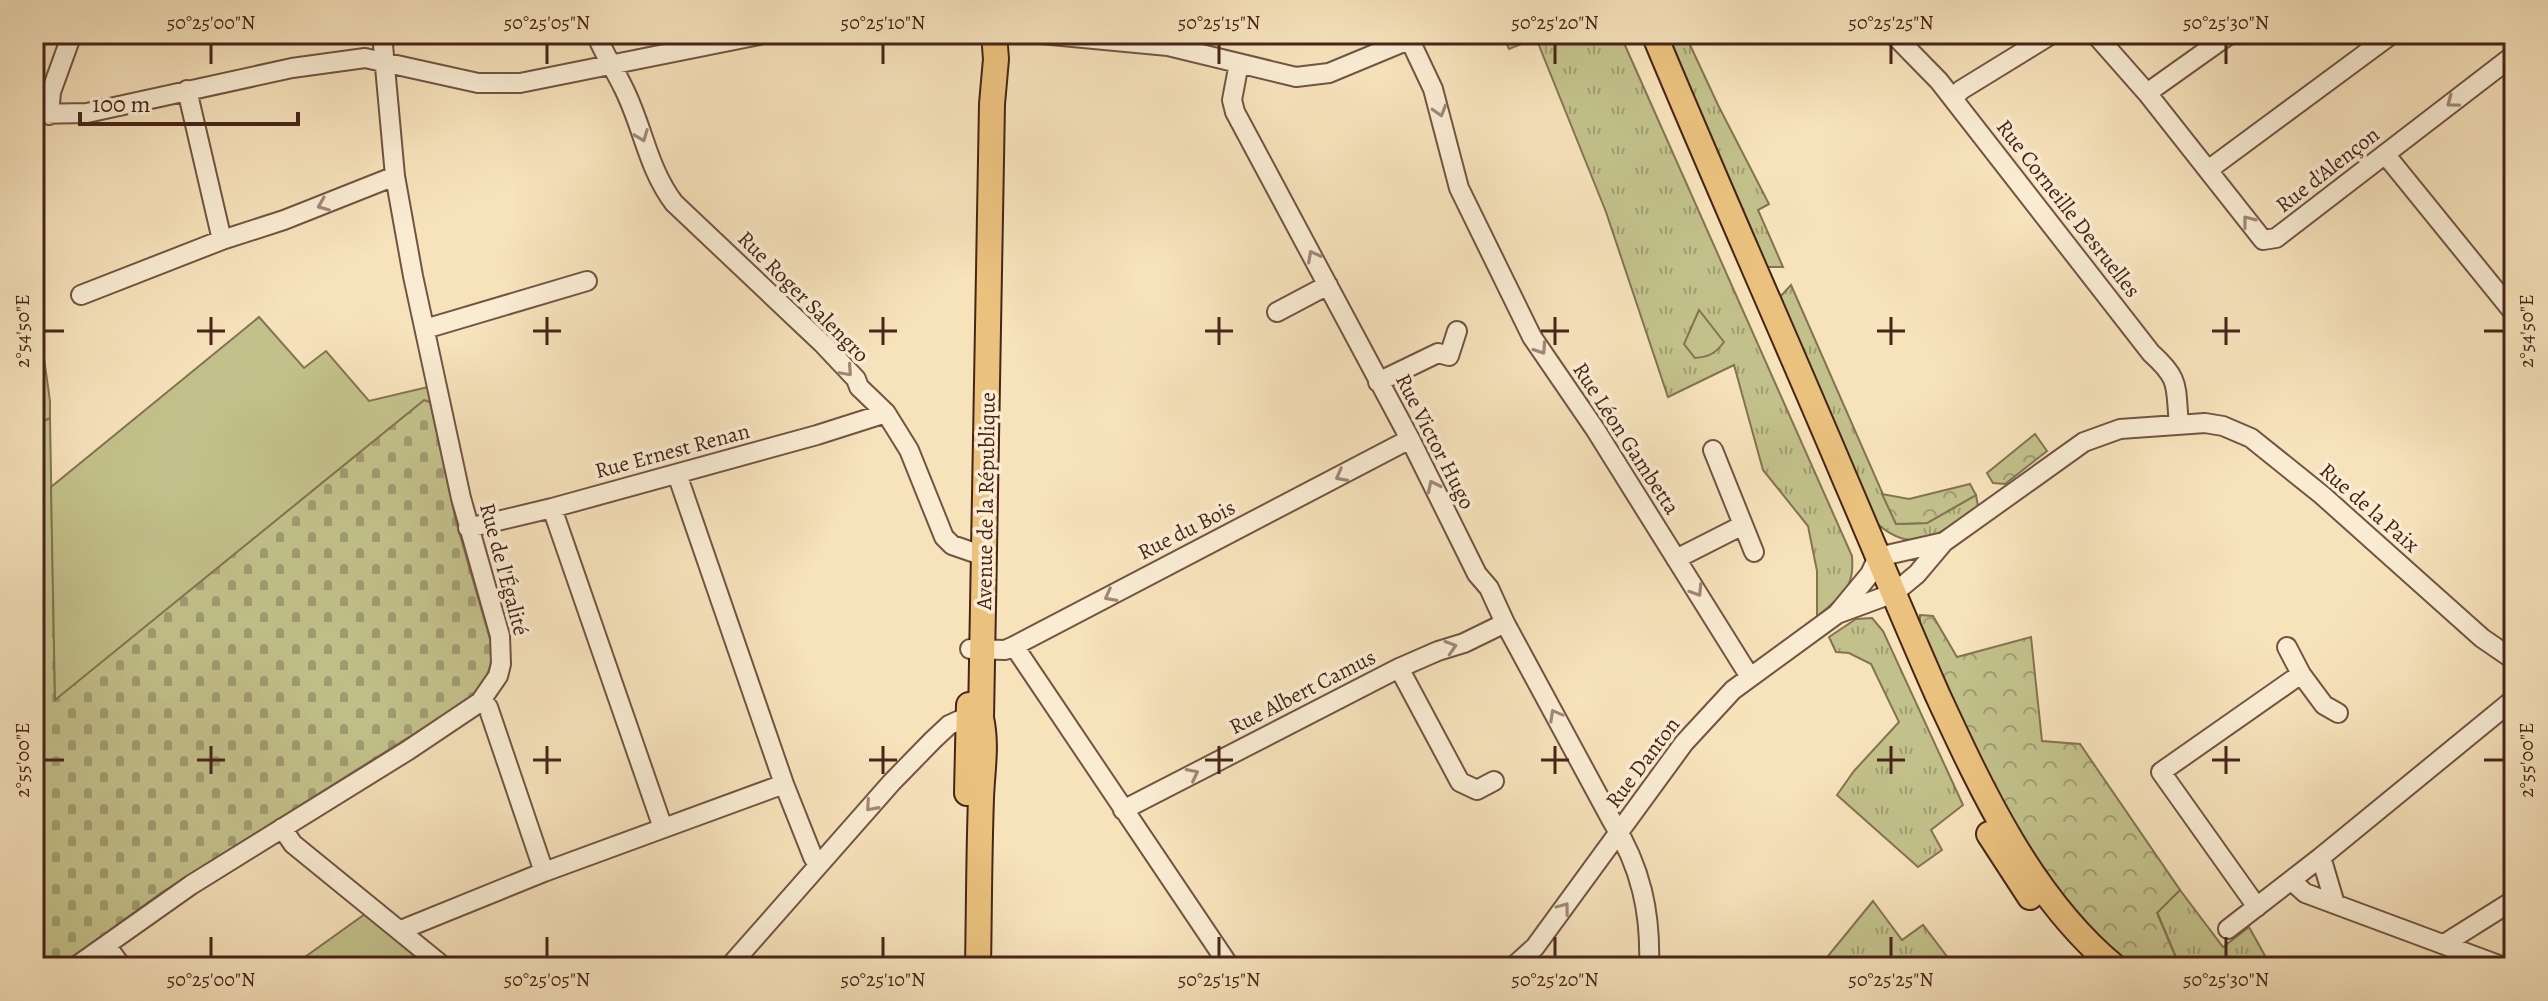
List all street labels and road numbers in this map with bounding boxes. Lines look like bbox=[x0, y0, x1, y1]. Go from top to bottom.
street label: Rue Corneille Desruelles bbox=[1989, 113, 2147, 304]
street label: Rue d'Alençon bbox=[2269, 120, 2386, 220]
street label: Rue Roger Salengro bbox=[731, 224, 876, 369]
street label: Rue Léon Gambetta bbox=[1566, 357, 1687, 521]
street label: Rue Victor Hugo bbox=[1388, 369, 1482, 514]
street label: Avenue de la République bbox=[969, 392, 1003, 611]
street label: Rue Ernest Renan bbox=[592, 416, 753, 486]
street label: Rue de la Paix bbox=[2313, 456, 2426, 560]
street label: Rue du Bois bbox=[1132, 492, 1240, 567]
street label: Rue de l'Égalité bbox=[472, 500, 536, 639]
street label: Rue Albert Camus bbox=[1224, 642, 1381, 742]
street label: Rue Danton bbox=[1599, 711, 1687, 814]

